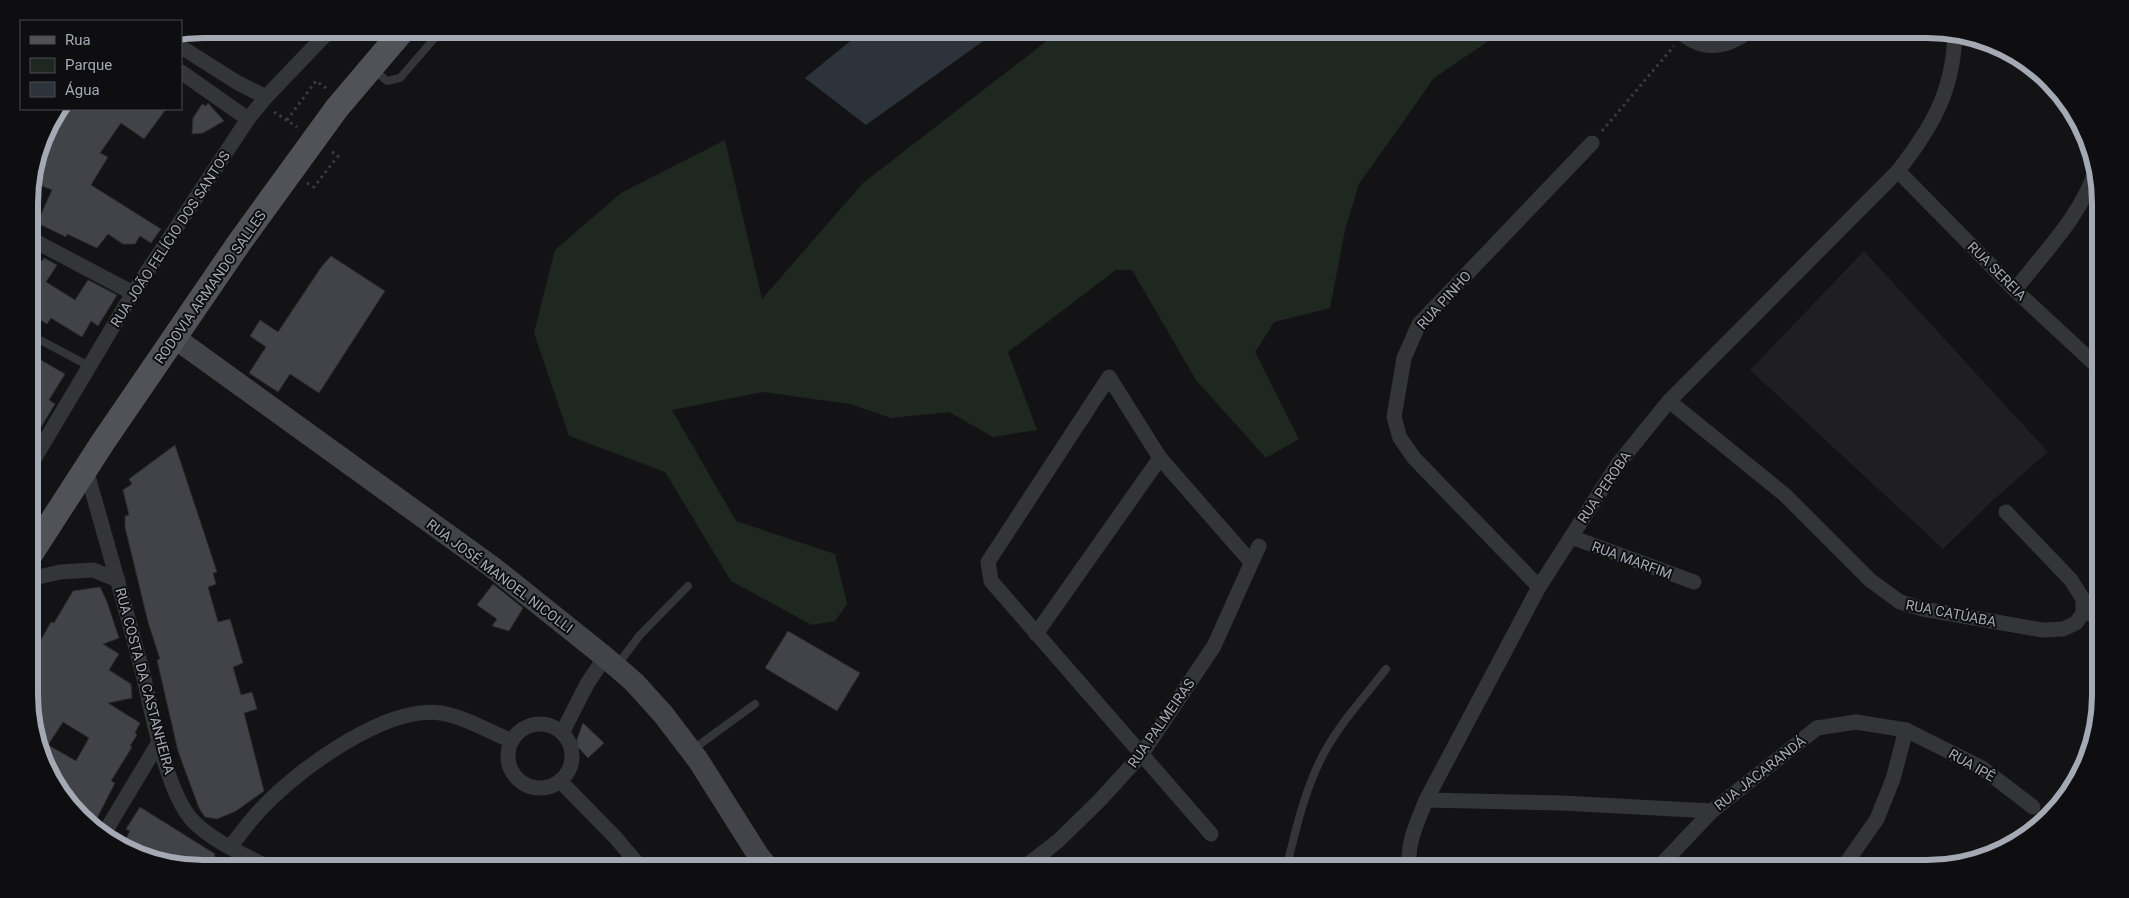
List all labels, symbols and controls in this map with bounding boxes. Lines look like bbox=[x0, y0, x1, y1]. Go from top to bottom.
legend bbox=[20, 20, 182, 110]
text: Rua bbox=[65, 31, 91, 49]
text: Parque bbox=[65, 56, 112, 74]
text: Água bbox=[65, 81, 100, 99]
street label: RUA JOÃO FELÍCIO DOS SANTOS bbox=[106, 147, 233, 330]
street label: RODOVIA ARMANDO SALLES bbox=[151, 208, 269, 366]
street label: RUA SEREIA bbox=[1964, 238, 2030, 304]
street label: RUA PINHO bbox=[1414, 268, 1474, 332]
street label: RUA PEROBA bbox=[1574, 448, 1634, 526]
street label: RUA JOSÉ MANOEL NICOLLI bbox=[424, 515, 577, 636]
street label: RUA MARFIM bbox=[1590, 538, 1674, 582]
street label: RUA COSTA DA CASTANHEIRA bbox=[112, 586, 178, 776]
street label: RUA CATÚABA bbox=[1904, 595, 1998, 630]
street label: RUA PALMEIRAS bbox=[1124, 675, 1198, 771]
street label: RUA JACARANDÁ bbox=[1711, 732, 1809, 813]
street label: RUA IPÊ bbox=[1946, 745, 1999, 785]

